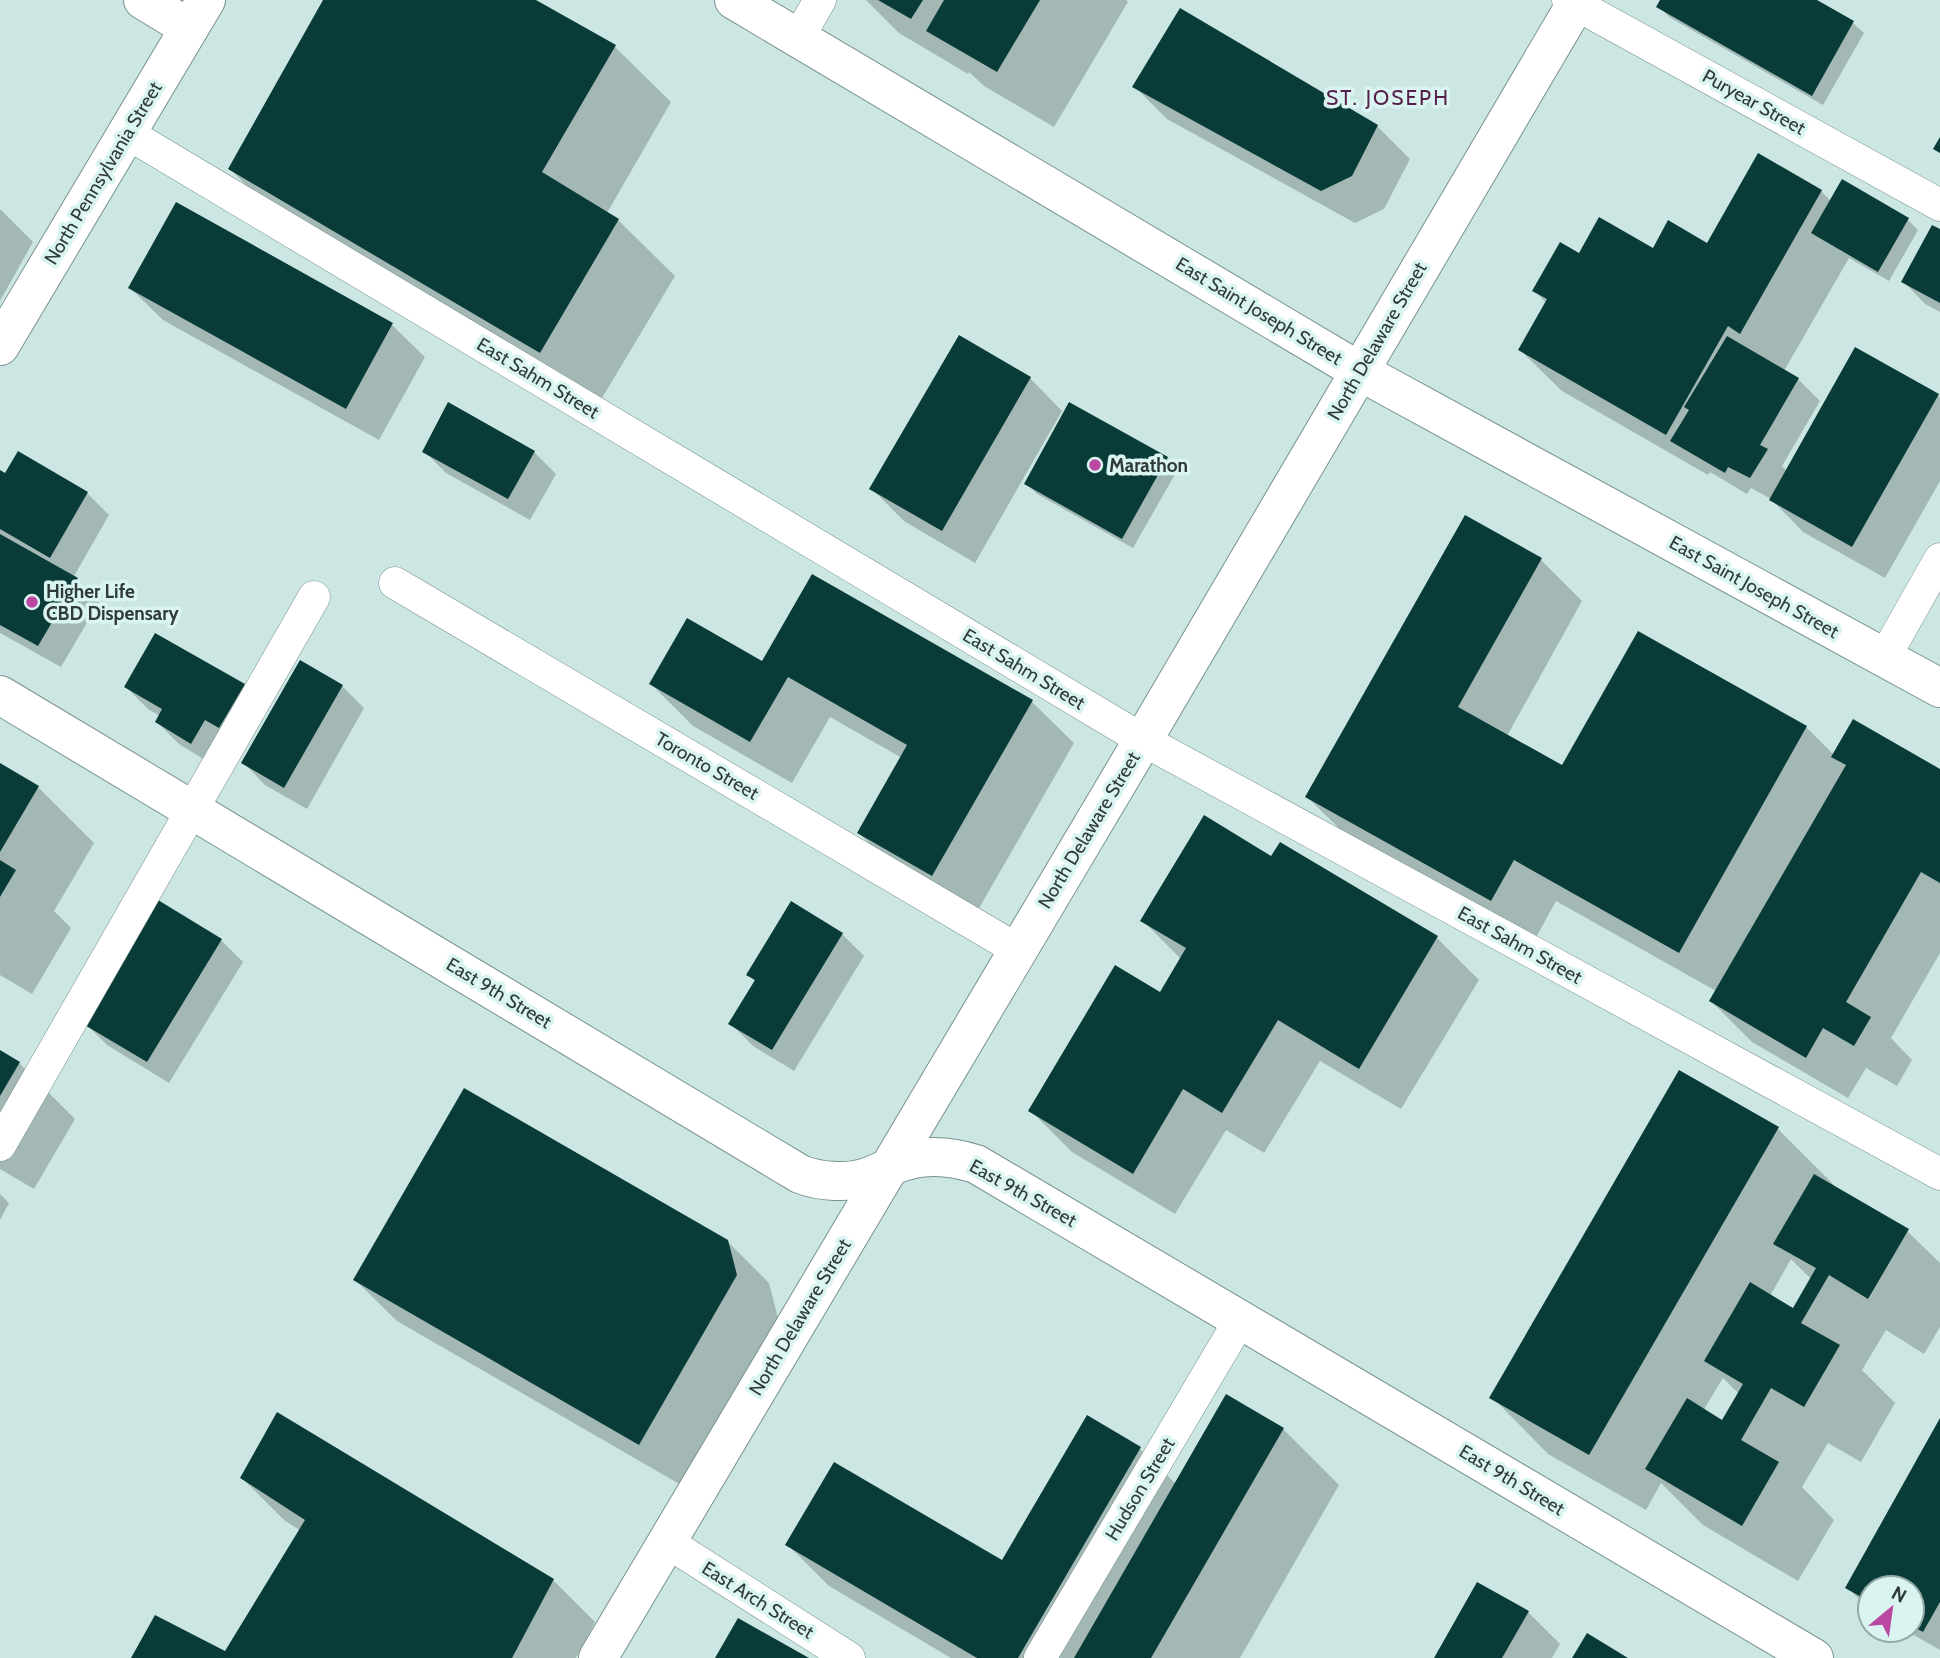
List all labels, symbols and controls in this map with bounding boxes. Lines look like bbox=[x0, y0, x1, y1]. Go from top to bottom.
street label: Puryear Street bbox=[1699, 64, 1810, 140]
street label: North Pennsylvania Street bbox=[39, 77, 167, 269]
district label: ST. JOSEPH bbox=[1326, 85, 1450, 110]
street label: East Saint Joseph Street bbox=[1172, 252, 1347, 370]
street label: North Delaware Street bbox=[1322, 257, 1432, 424]
street label: East Sahm Street bbox=[473, 332, 604, 424]
place label: Marathon bbox=[1109, 454, 1188, 477]
marker: Marathon bbox=[1087, 457, 1103, 473]
street label: East Saint Joseph Street bbox=[1665, 531, 1843, 643]
place label: Higher Life CBD Dispensary bbox=[46, 580, 179, 625]
marker: Higher Life CBD Dispensary bbox=[24, 594, 40, 610]
street label: East Sahm Street bbox=[959, 623, 1090, 715]
street label: Toronto Street bbox=[651, 727, 763, 805]
street label: North Delaware Street bbox=[1033, 747, 1145, 913]
street label: East Sahm Street bbox=[1454, 901, 1587, 989]
street label: East 9th Street bbox=[442, 953, 556, 1034]
street label: East 9th Street bbox=[965, 1154, 1081, 1232]
street label: North Delaware Street bbox=[744, 1234, 856, 1400]
street label: Hudson Street bbox=[1100, 1433, 1180, 1545]
street label: East 9th Street bbox=[1455, 1440, 1569, 1521]
street label: East Arch Street bbox=[698, 1556, 819, 1644]
north arrow bbox=[1856, 1574, 1926, 1644]
text: N bbox=[1888, 1581, 1910, 1608]

